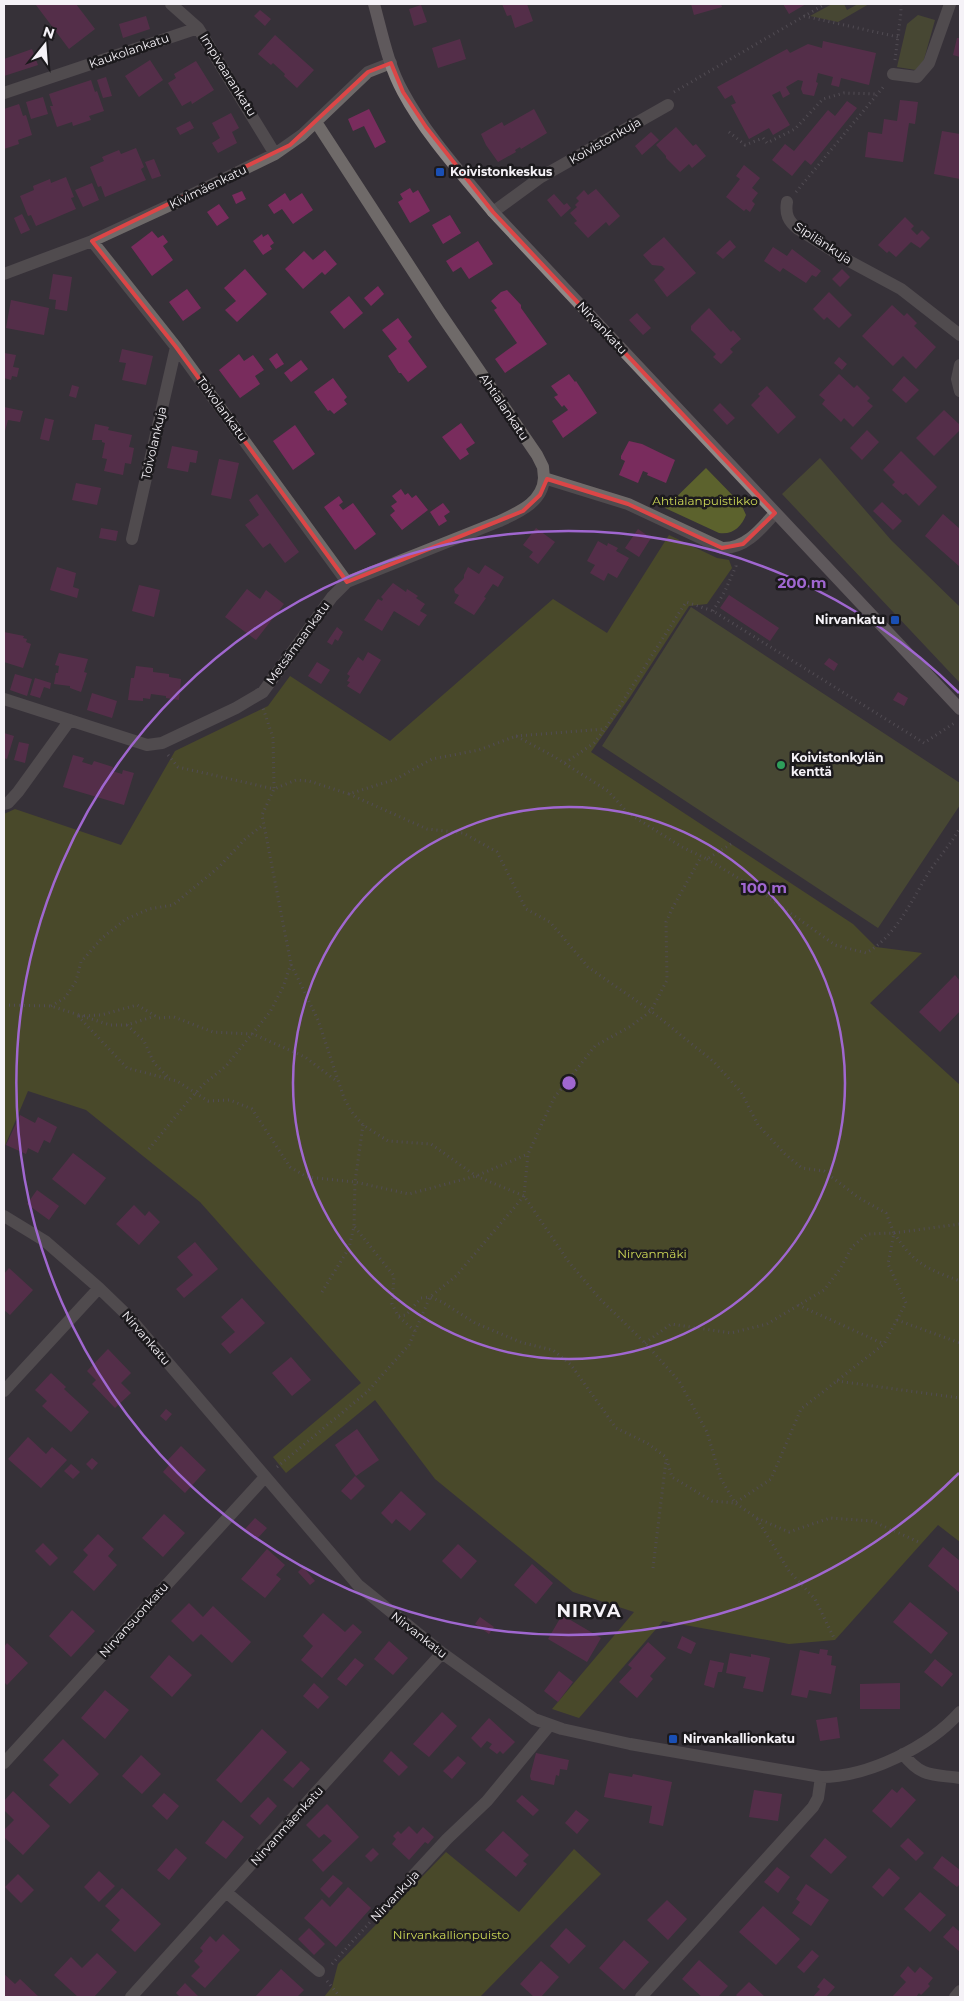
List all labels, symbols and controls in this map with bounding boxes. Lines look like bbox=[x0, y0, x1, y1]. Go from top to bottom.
north arrow bbox=[20, 20, 70, 70]
text: N bbox=[41, 22, 57, 43]
street label: Kaukolankatu bbox=[87, 30, 171, 71]
street label: Impivaarankatu bbox=[197, 31, 260, 119]
street label: Koivistonkuja bbox=[566, 114, 643, 167]
street label: Kivimäenkatu bbox=[167, 161, 249, 212]
place label: Koivistonkeskus bbox=[450, 164, 553, 179]
marker: Koivistonkeskus bbox=[434, 166, 446, 178]
street label: Sipilänkuja bbox=[792, 218, 855, 267]
street label: Nirvankatu bbox=[574, 298, 631, 357]
street label: Ahtialankatu bbox=[477, 370, 532, 443]
street label: Toivolankatu bbox=[194, 373, 251, 444]
street label: Toivolankuja bbox=[138, 405, 169, 481]
park label: Ahtialanpuistikko bbox=[652, 493, 758, 508]
text: 200 m bbox=[777, 573, 827, 592]
street label: Metsämaankatu bbox=[263, 598, 333, 687]
place label: Nirvankatu bbox=[815, 612, 885, 627]
marker: Nirvankatu bbox=[889, 614, 901, 626]
place label: Koivistonkylän kenttä bbox=[791, 750, 884, 779]
marker: Koivistonkylän kenttä bbox=[775, 759, 787, 771]
text: 100 m bbox=[741, 878, 787, 897]
centre of rings bbox=[560, 1074, 578, 1092]
park label: Nirvanmäki bbox=[617, 1246, 687, 1261]
street label: Nirvankatu bbox=[119, 1308, 174, 1368]
street label: Nirvansuonkatu bbox=[96, 1579, 171, 1660]
district label: NIRVA bbox=[556, 1600, 622, 1622]
street label: Nirvankatu bbox=[388, 1608, 450, 1661]
place label: Nirvankallionkatu bbox=[683, 1731, 795, 1746]
marker: Nirvankallionkatu bbox=[667, 1733, 679, 1745]
street label: Nirvanmäenkatu bbox=[247, 1783, 326, 1868]
street label: Nirvankuja bbox=[367, 1867, 422, 1925]
park label: Nirvankallionpuisto bbox=[393, 1927, 509, 1942]

